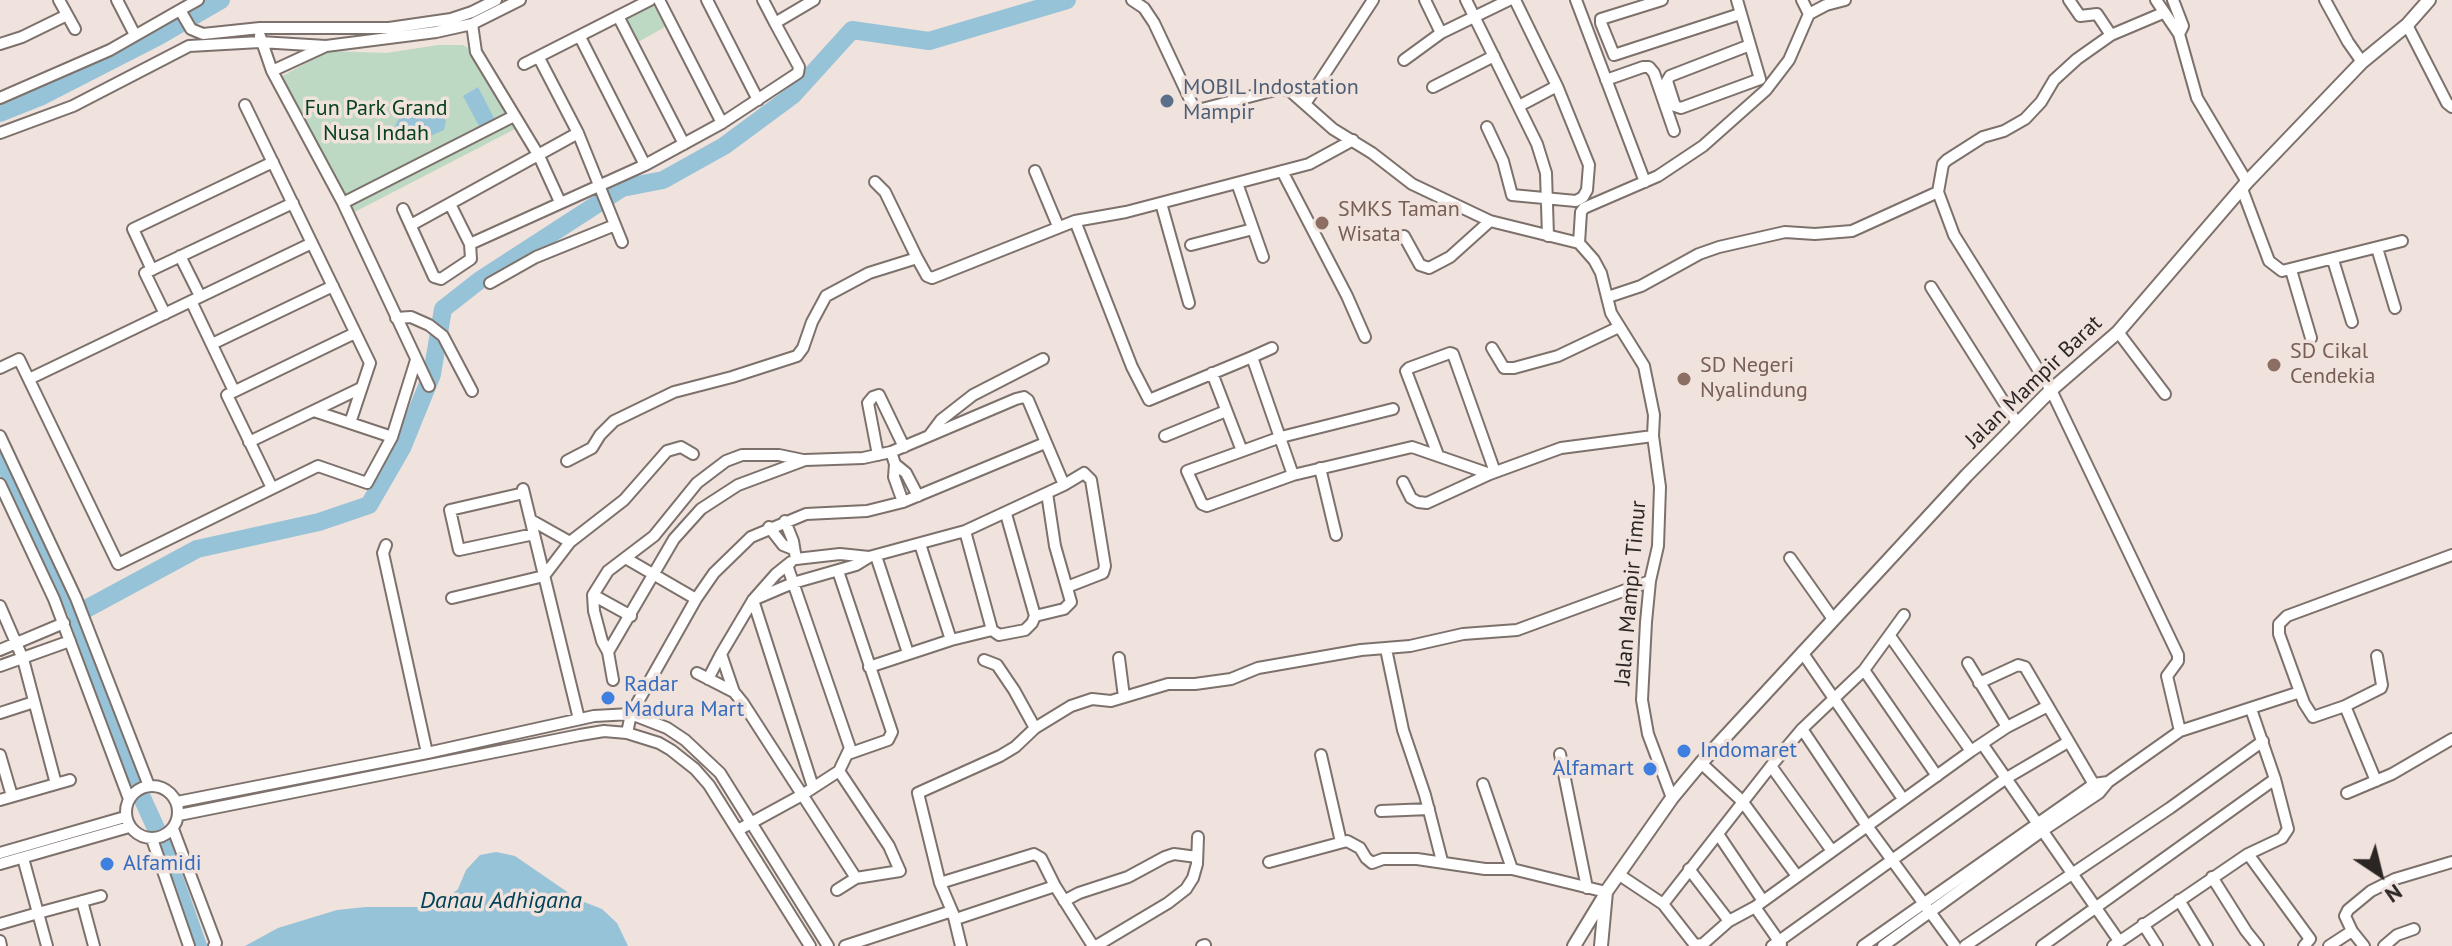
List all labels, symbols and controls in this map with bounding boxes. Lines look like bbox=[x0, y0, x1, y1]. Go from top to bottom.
place label: MOBIL Indostation Mampir bbox=[1183, 75, 1359, 126]
marker: MOBIL Indostation Mampir bbox=[1158, 92, 1176, 110]
park label: Fun Park Grand Nusa Indah bbox=[304, 96, 448, 148]
place label: SMKS Taman Wisata bbox=[1338, 197, 1460, 248]
marker: SMKS Taman Wisata bbox=[1313, 214, 1331, 232]
street label: Jalan Mampir Barat bbox=[1960, 310, 2108, 454]
place label: SD Cikal Cendekia bbox=[2290, 339, 2375, 390]
place label: SD Negeri Nyalindung bbox=[1700, 353, 1808, 404]
marker: SD Cikal Cendekia bbox=[2265, 356, 2283, 374]
marker: SD Negeri Nyalindung bbox=[1675, 370, 1693, 388]
street label: Jalan Mampir Timur bbox=[1610, 500, 1652, 686]
place label: Radar Madura Mart bbox=[624, 672, 744, 724]
marker: Radar Madura Mart bbox=[599, 689, 617, 707]
place label: Indomaret bbox=[1700, 738, 1797, 764]
marker: Indomaret bbox=[1675, 742, 1693, 760]
place label: Alfamart bbox=[1552, 756, 1634, 782]
marker: Alfamart bbox=[1641, 760, 1659, 778]
north arrow bbox=[2340, 834, 2420, 914]
place label: Alfamidi bbox=[123, 851, 202, 877]
marker: Alfamidi bbox=[98, 855, 116, 873]
text: N bbox=[2380, 878, 2408, 909]
water label: Danau Adhigana bbox=[420, 887, 582, 915]

